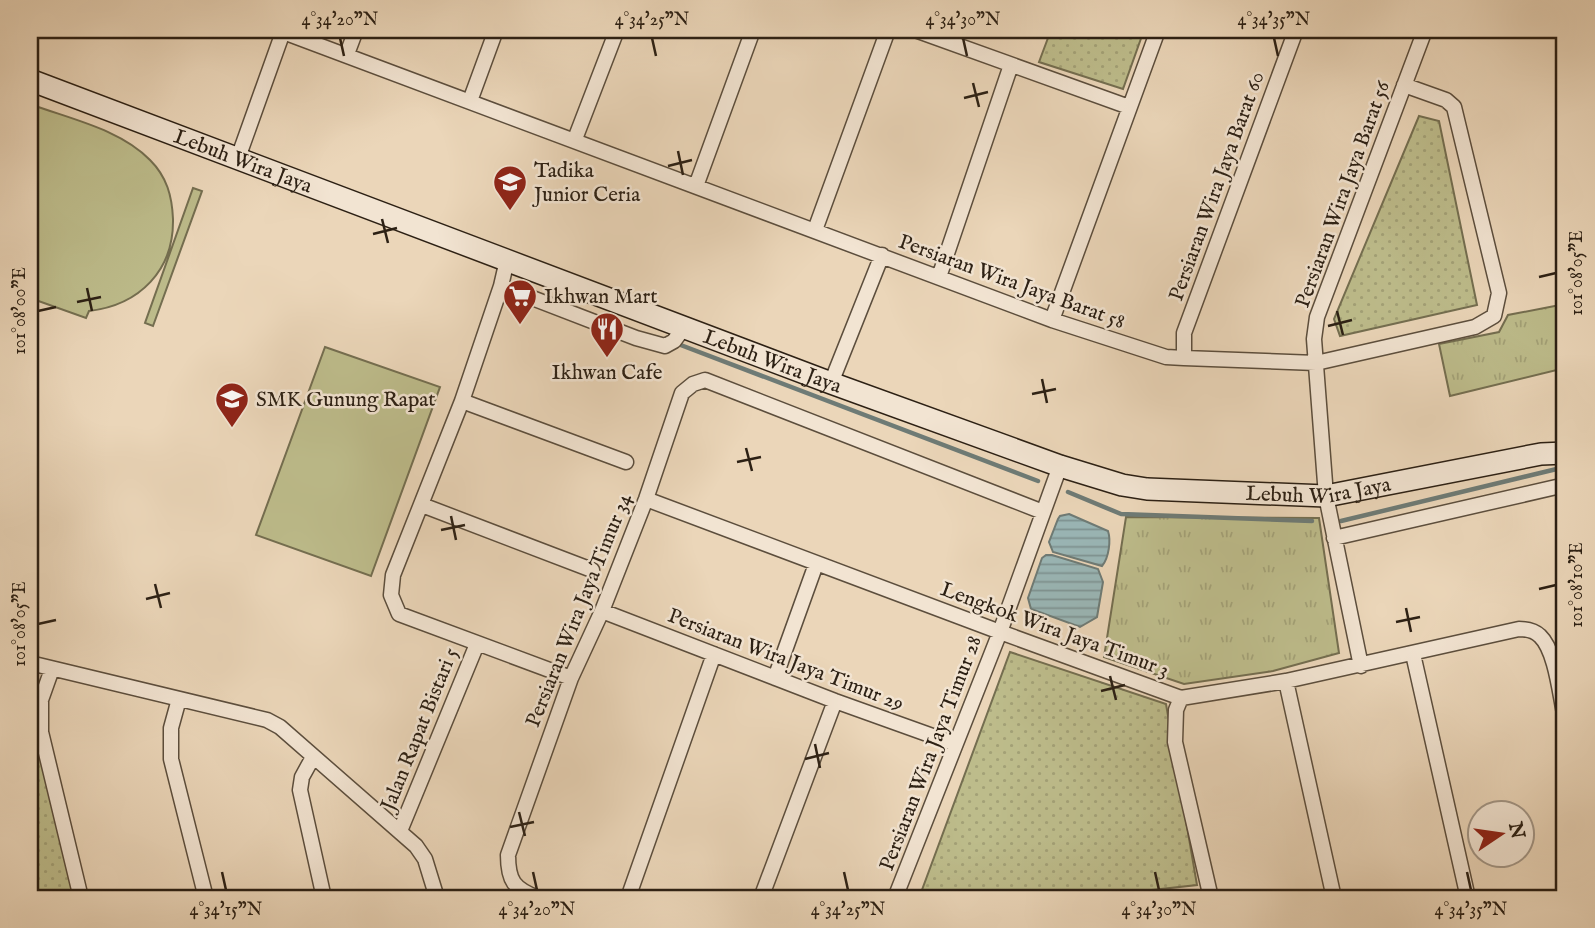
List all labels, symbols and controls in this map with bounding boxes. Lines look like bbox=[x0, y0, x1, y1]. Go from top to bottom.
text: 4°34'20"N bbox=[302, 9, 379, 32]
text: 4°34'25"N bbox=[615, 9, 690, 32]
text: 4°34'30"N bbox=[925, 9, 1001, 32]
text: 4°34'35"N bbox=[1238, 9, 1311, 32]
street label: Persiaran Wira Jaya Barat 60 bbox=[1163, 68, 1272, 305]
street label: Persiaran Wira Jaya Barat 56 bbox=[1290, 76, 1397, 312]
street label: Lebuh Wira Jaya bbox=[170, 124, 317, 201]
place label: Tadika Junior Ceria bbox=[532, 158, 641, 209]
school or university icon: Tadika Junior Ceria bbox=[491, 163, 529, 212]
street label: Persiaran Wira Jaya Barat 58 bbox=[895, 229, 1128, 336]
text: 101°08'05"E bbox=[1566, 230, 1589, 316]
text: 101°08'00"E bbox=[9, 267, 32, 355]
supermarket icon: Ikhwan Mart bbox=[501, 277, 539, 326]
place label: Ikhwan Mart bbox=[544, 284, 658, 311]
restaurant icon: Ikhwan Cafe bbox=[588, 310, 626, 359]
street label: Lebuh Wira Jaya bbox=[699, 324, 846, 401]
place label: Ikhwan Cafe bbox=[551, 360, 663, 387]
school or university icon: SMK Gunung Rapat bbox=[213, 380, 251, 429]
place label: SMK Gunung Rapat bbox=[256, 387, 436, 414]
street label: Lebuh Wira Jaya bbox=[1245, 471, 1394, 511]
street label: Persiaran Wira Jaya Timur 34 bbox=[520, 489, 639, 731]
text: 101°08'10"E bbox=[1566, 542, 1589, 628]
street label: Lengkok Wira Jaya Timur 3 bbox=[937, 576, 1172, 684]
text: 101°08'05"E bbox=[9, 581, 32, 667]
street label: Persiaran Wira Jaya Timur 29 bbox=[664, 603, 907, 718]
street label: Persiaran Wira Jaya Timur 28 bbox=[874, 632, 989, 875]
street label: Jalan Rapat Bistari 5 bbox=[375, 644, 466, 817]
north arrow bbox=[1466, 799, 1536, 869]
text: N bbox=[1502, 819, 1529, 842]
text: 4°34'15"N bbox=[190, 899, 263, 922]
text: 4°34'20"N bbox=[499, 899, 576, 922]
text: 4°34'25"N bbox=[811, 899, 886, 922]
text: 4°34'30"N bbox=[1121, 899, 1197, 922]
text: 4°34'35"N bbox=[1435, 899, 1508, 922]

